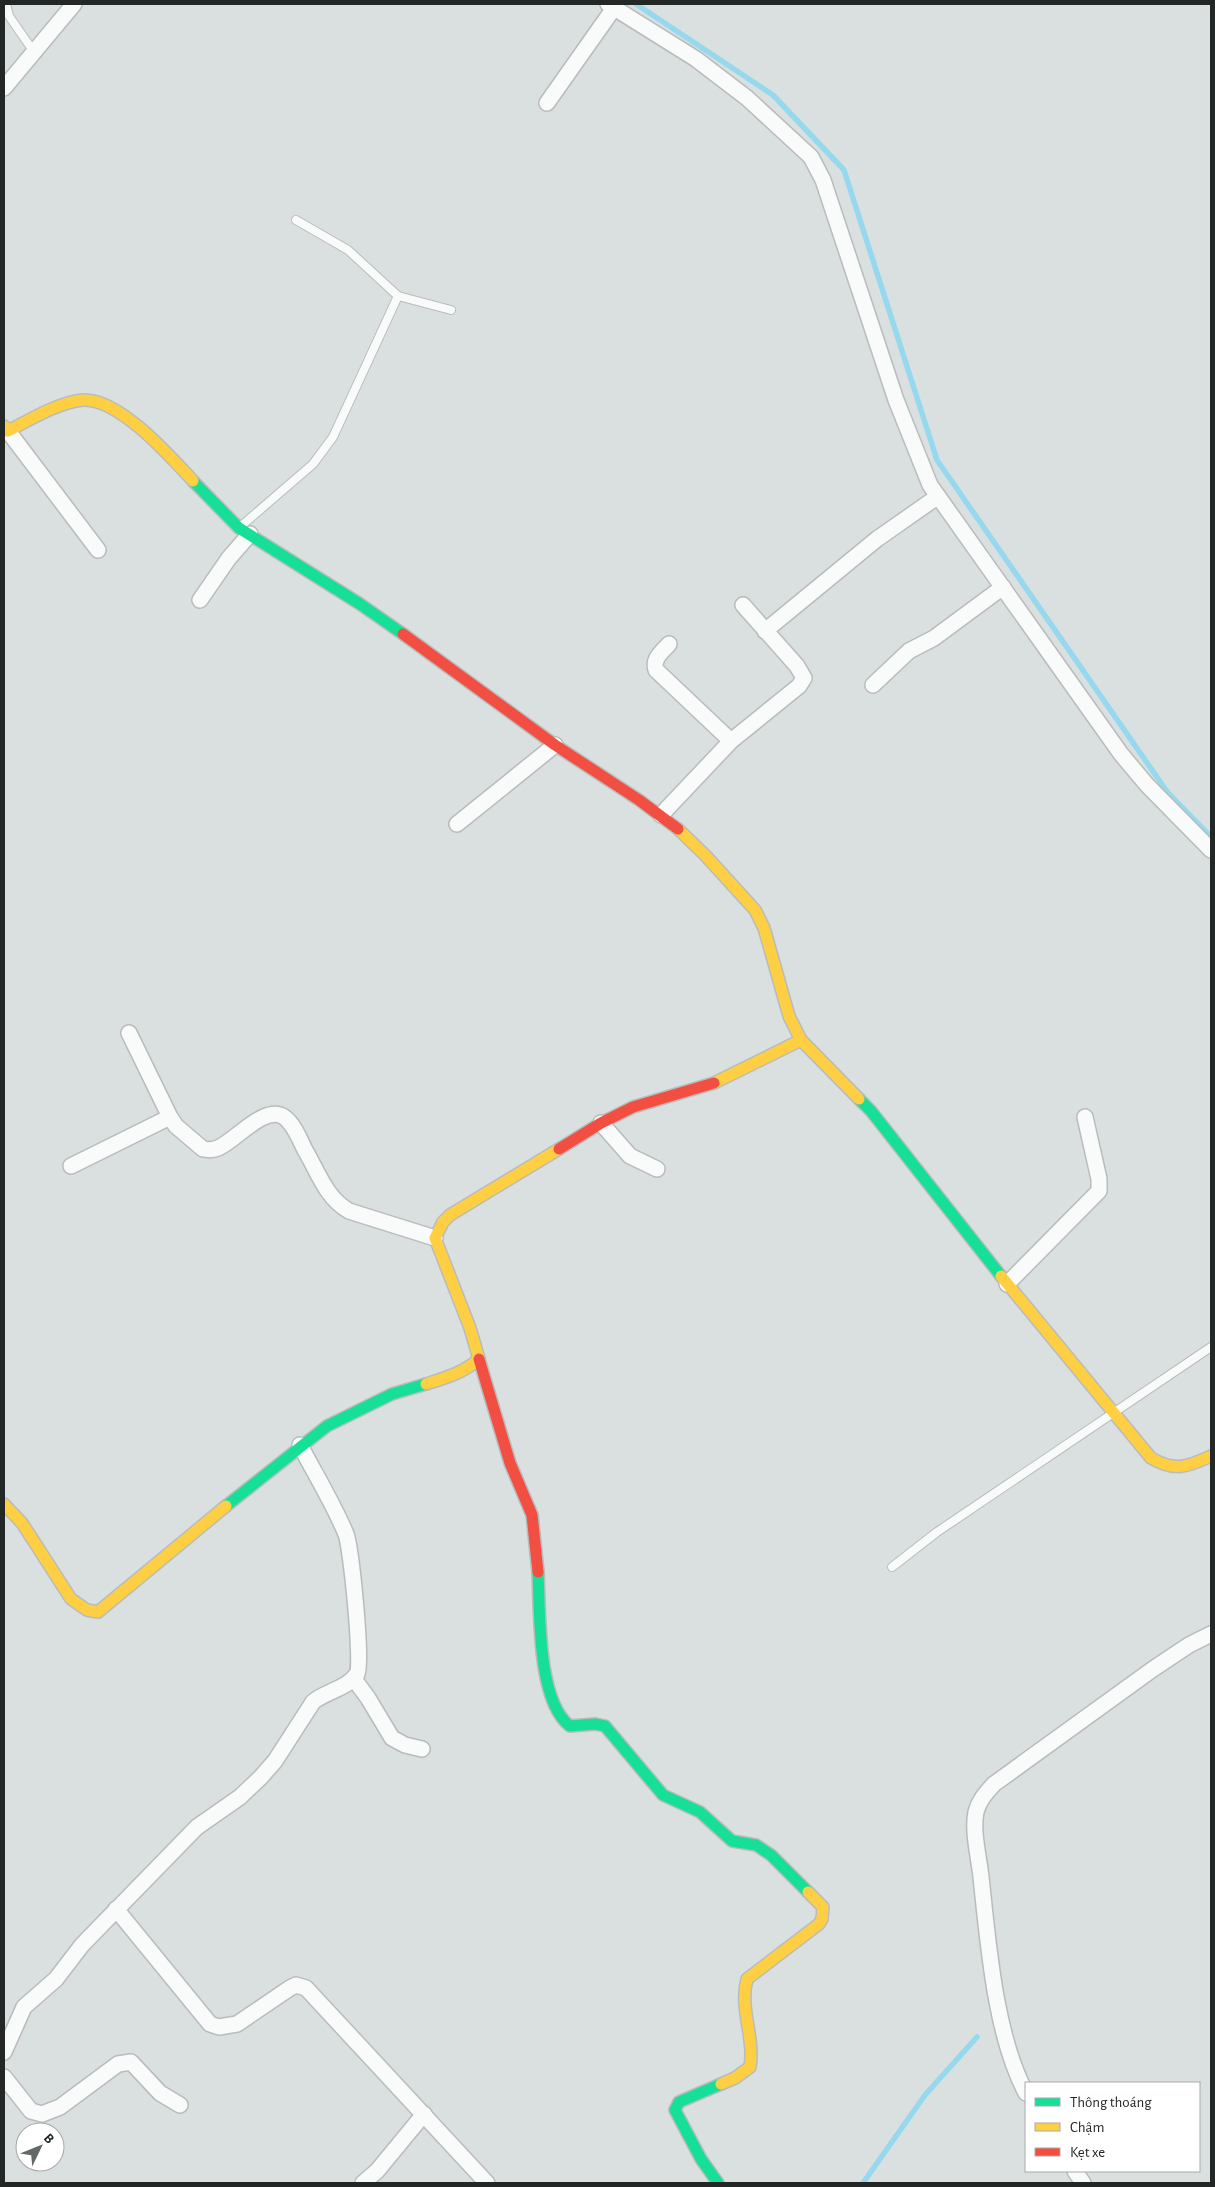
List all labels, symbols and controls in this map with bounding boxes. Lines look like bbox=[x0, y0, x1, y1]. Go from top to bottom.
legend bbox=[1025, 2082, 1200, 2172]
text: Thông thoáng bbox=[1070, 2095, 1152, 2110]
text: Chậm bbox=[1070, 2120, 1104, 2135]
north arrow bbox=[15, 2122, 65, 2172]
text: B bbox=[41, 2131, 57, 2147]
text: Kẹt xe bbox=[1070, 2145, 1105, 2160]

